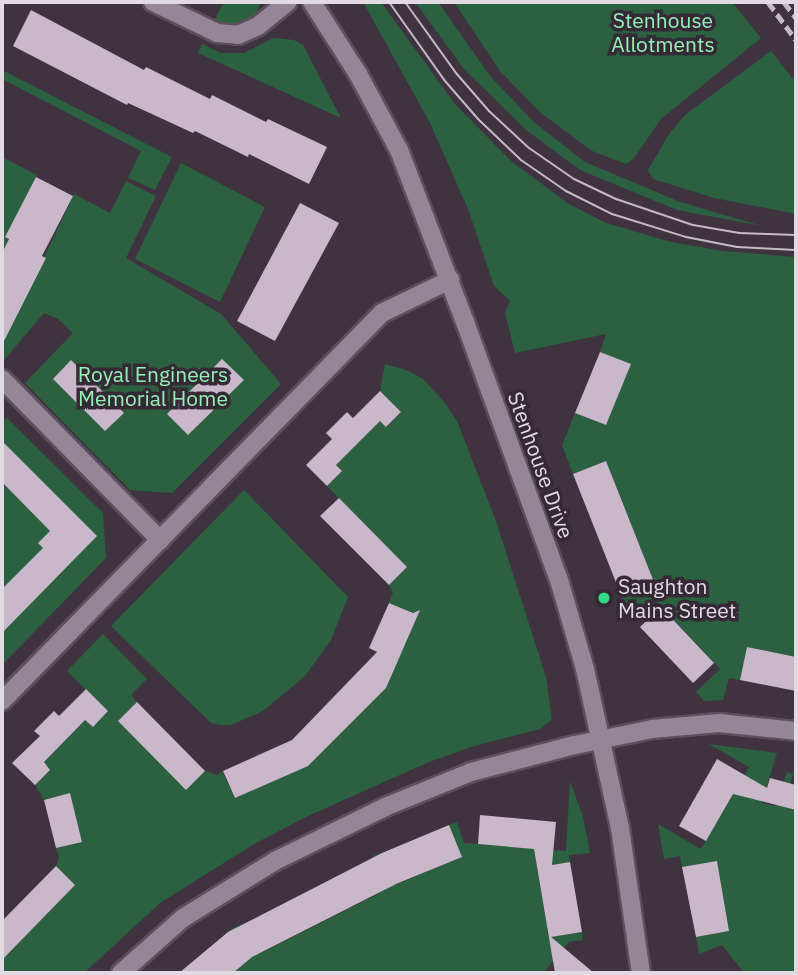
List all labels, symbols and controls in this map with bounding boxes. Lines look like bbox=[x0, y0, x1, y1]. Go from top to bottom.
park label: Stenhouse Allotments bbox=[611, 7, 715, 57]
park label: Royal Engineers Memorial Home bbox=[78, 361, 228, 411]
street label: Stenhouse Drive bbox=[503, 388, 579, 542]
place label: Saughton Mains Street bbox=[618, 573, 736, 623]
marker: Saughton Mains Street bbox=[596, 590, 612, 606]

